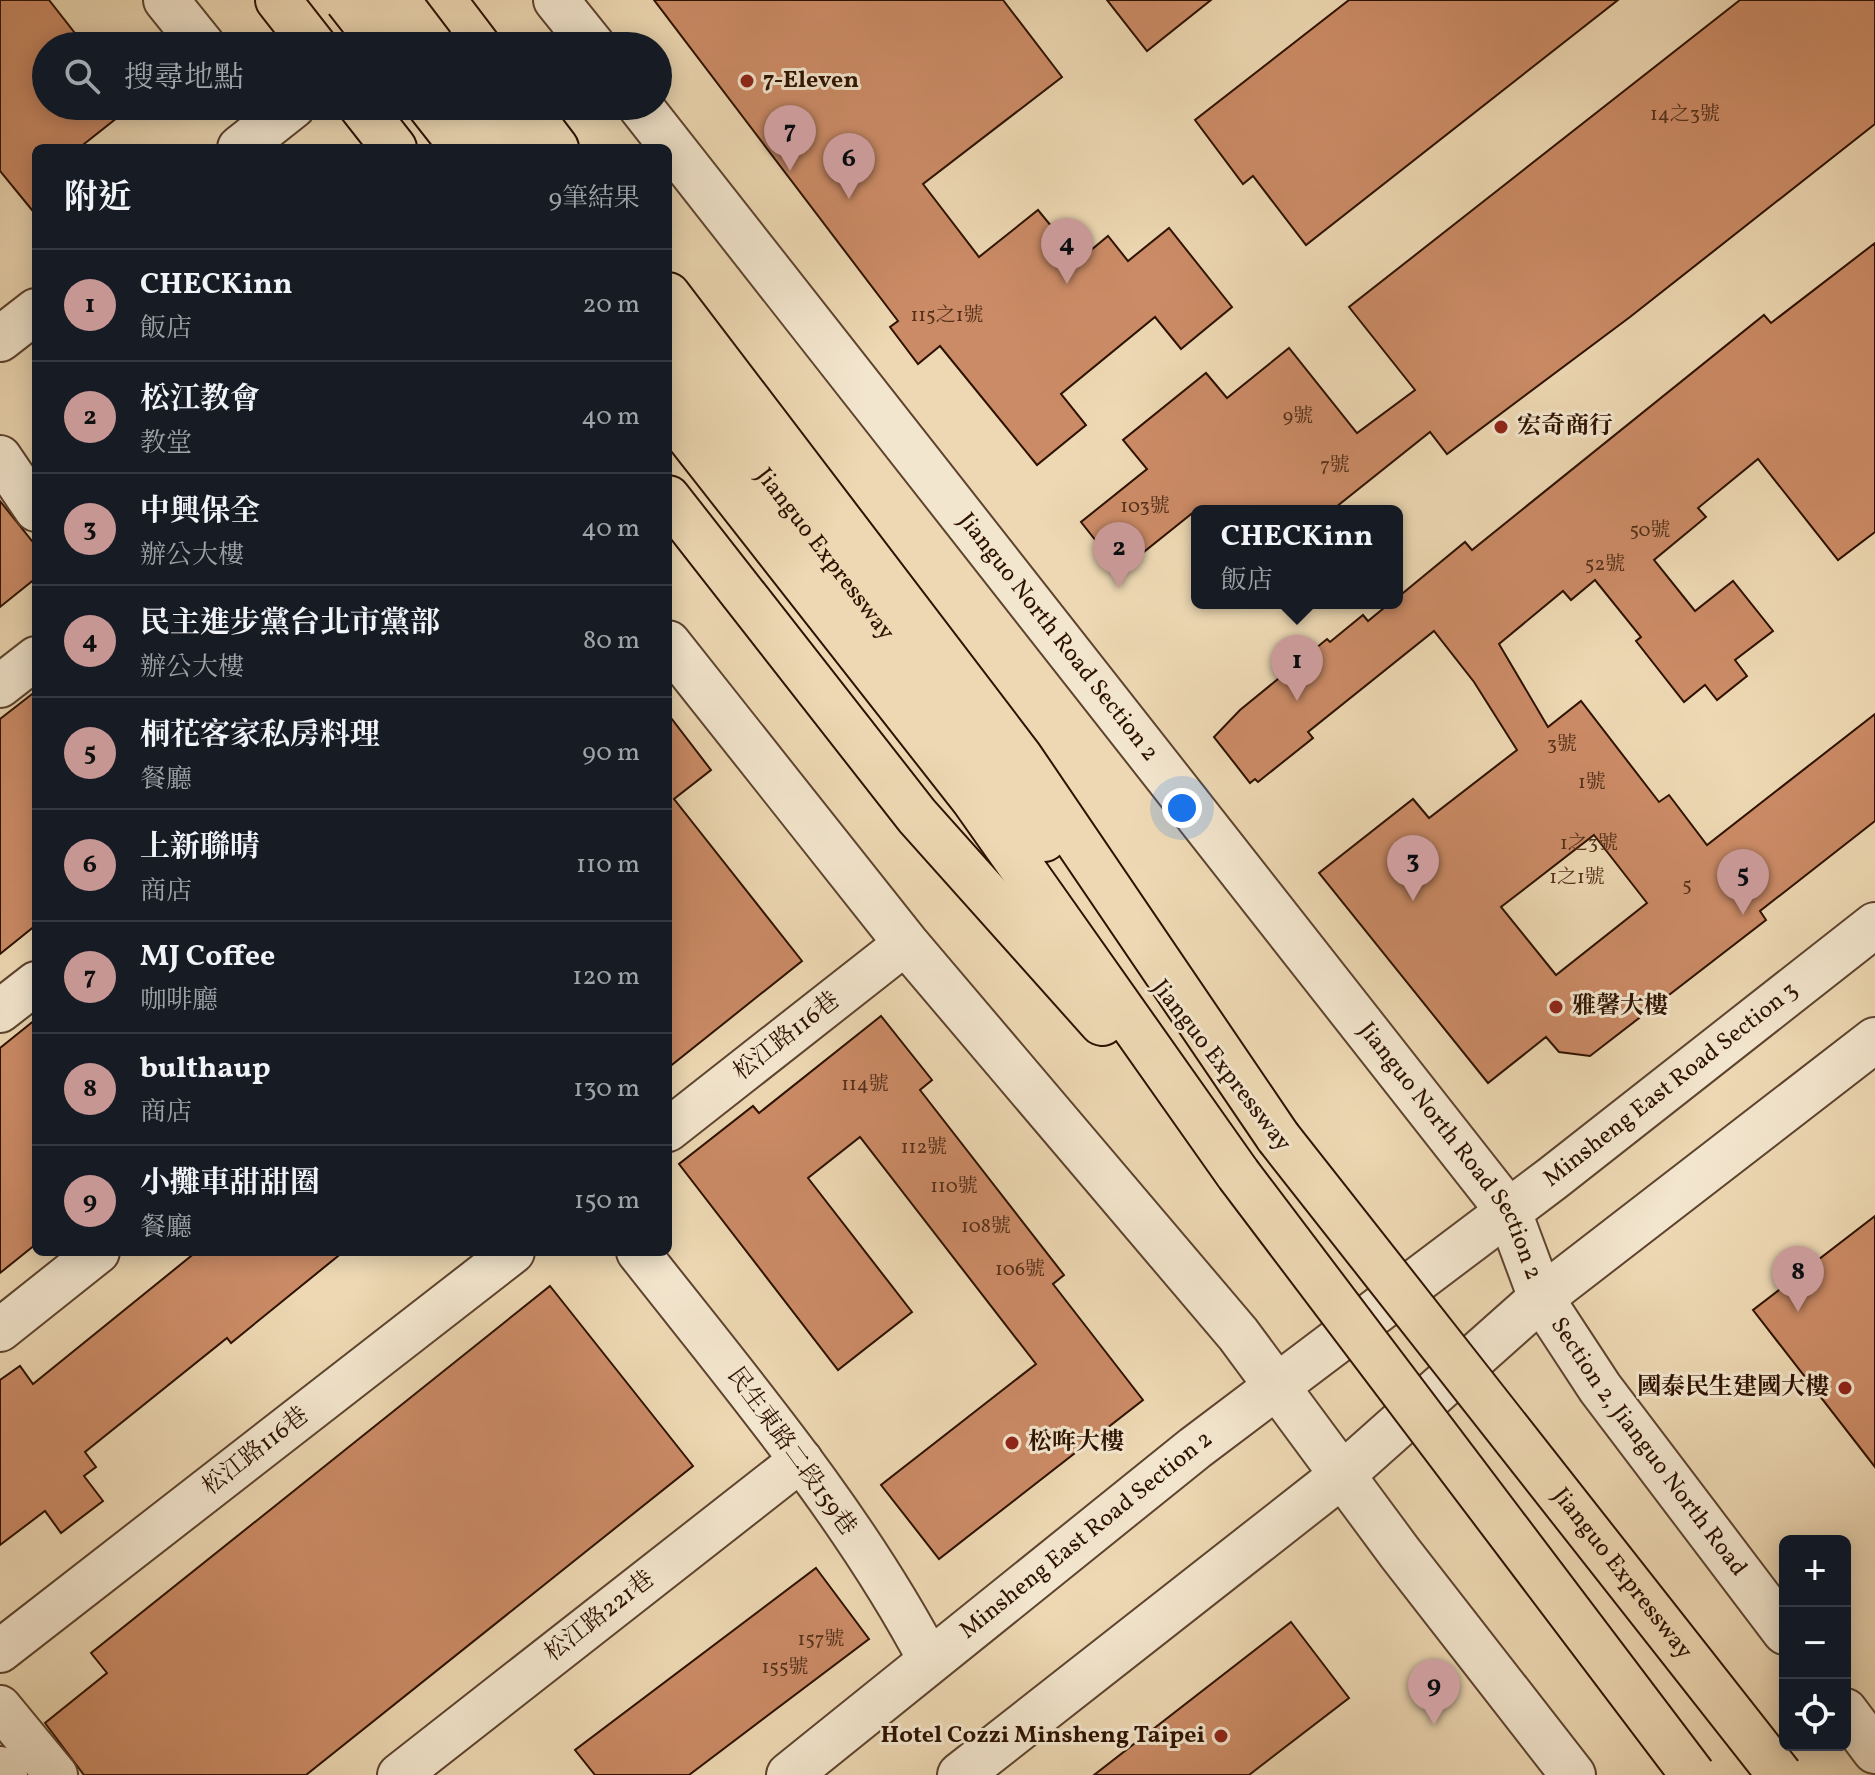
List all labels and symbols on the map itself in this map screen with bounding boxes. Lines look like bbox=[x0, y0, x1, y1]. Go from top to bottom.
place label: 7-Eleven bbox=[763, 64, 859, 98]
marker: 7-Eleven bbox=[738, 72, 756, 90]
house number: 14之3號 bbox=[1650, 101, 1720, 129]
pin: 7 bbox=[764, 105, 816, 171]
pin: 6 bbox=[823, 133, 875, 199]
pin: 4 bbox=[1041, 218, 1093, 284]
house number: 115之1號 bbox=[911, 302, 983, 330]
house number: 9號 bbox=[1283, 403, 1313, 431]
place label: 宏奇商行 bbox=[1517, 410, 1613, 444]
marker: 宏奇商行 bbox=[1492, 418, 1510, 436]
house number: 7號 bbox=[1320, 452, 1350, 480]
street label: Jianguo Expressway bbox=[747, 461, 902, 648]
house number: 103號 bbox=[1120, 493, 1170, 521]
street label: Jianguo North Road Section 2 bbox=[952, 508, 1164, 768]
house number: 50號 bbox=[1629, 517, 1671, 545]
pin: 2 bbox=[1093, 522, 1145, 588]
house number: 52號 bbox=[1585, 551, 1625, 579]
pin: 1 bbox=[1271, 635, 1323, 701]
house number: 3號 bbox=[1547, 731, 1577, 759]
house number: 1號 bbox=[1578, 769, 1606, 797]
your location bbox=[1162, 788, 1202, 828]
house number: 1之3號 bbox=[1560, 830, 1618, 858]
pin: 3 bbox=[1387, 835, 1439, 901]
pin: 5 bbox=[1717, 849, 1769, 915]
house number: 1之1號 bbox=[1549, 864, 1605, 892]
house number: 5 bbox=[1682, 872, 1692, 900]
street label: Jianguo Expressway bbox=[1143, 973, 1299, 1159]
street label: Minsheng East Road Section 3 bbox=[1537, 974, 1806, 1196]
street label: 松江路116巷 bbox=[727, 985, 847, 1089]
place label: 雅馨大樓 bbox=[1572, 990, 1668, 1024]
marker: 雅馨大樓 bbox=[1547, 998, 1565, 1016]
street label: Jianguo North Road Section 2 bbox=[1350, 1016, 1550, 1285]
house number: 114號 bbox=[841, 1071, 889, 1099]
house number: 112號 bbox=[901, 1134, 947, 1162]
house number: 110號 bbox=[930, 1173, 978, 1201]
house number: 108號 bbox=[961, 1213, 1011, 1241]
pin: 8 bbox=[1772, 1246, 1824, 1312]
house number: 106號 bbox=[995, 1256, 1045, 1284]
street label: Section 2, Jianguo North Road bbox=[1541, 1311, 1754, 1584]
street label: 民生東路二段159巷 bbox=[718, 1361, 864, 1543]
place label: 國泰民生建國大樓 bbox=[1637, 1371, 1829, 1405]
marker: 國泰民生建國大樓 bbox=[1836, 1379, 1854, 1397]
street label: 松江路116巷 bbox=[196, 1400, 316, 1504]
street label: Minsheng East Road Section 2 bbox=[953, 1423, 1220, 1648]
place label: 松哖大樓 bbox=[1028, 1426, 1124, 1460]
marker: 松哖大樓 bbox=[1003, 1434, 1021, 1452]
street label: Jianguo Expressway bbox=[1544, 1481, 1700, 1667]
street label: 松江路221巷 bbox=[538, 1563, 662, 1671]
house number: 157號 bbox=[797, 1626, 845, 1654]
house number: 155號 bbox=[762, 1654, 809, 1682]
pin: 9 bbox=[1408, 1659, 1460, 1725]
place label: Hotel Cozzi Minsheng Taipei bbox=[881, 1719, 1205, 1753]
marker: Hotel Cozzi Minsheng Taipei bbox=[1212, 1727, 1230, 1745]

